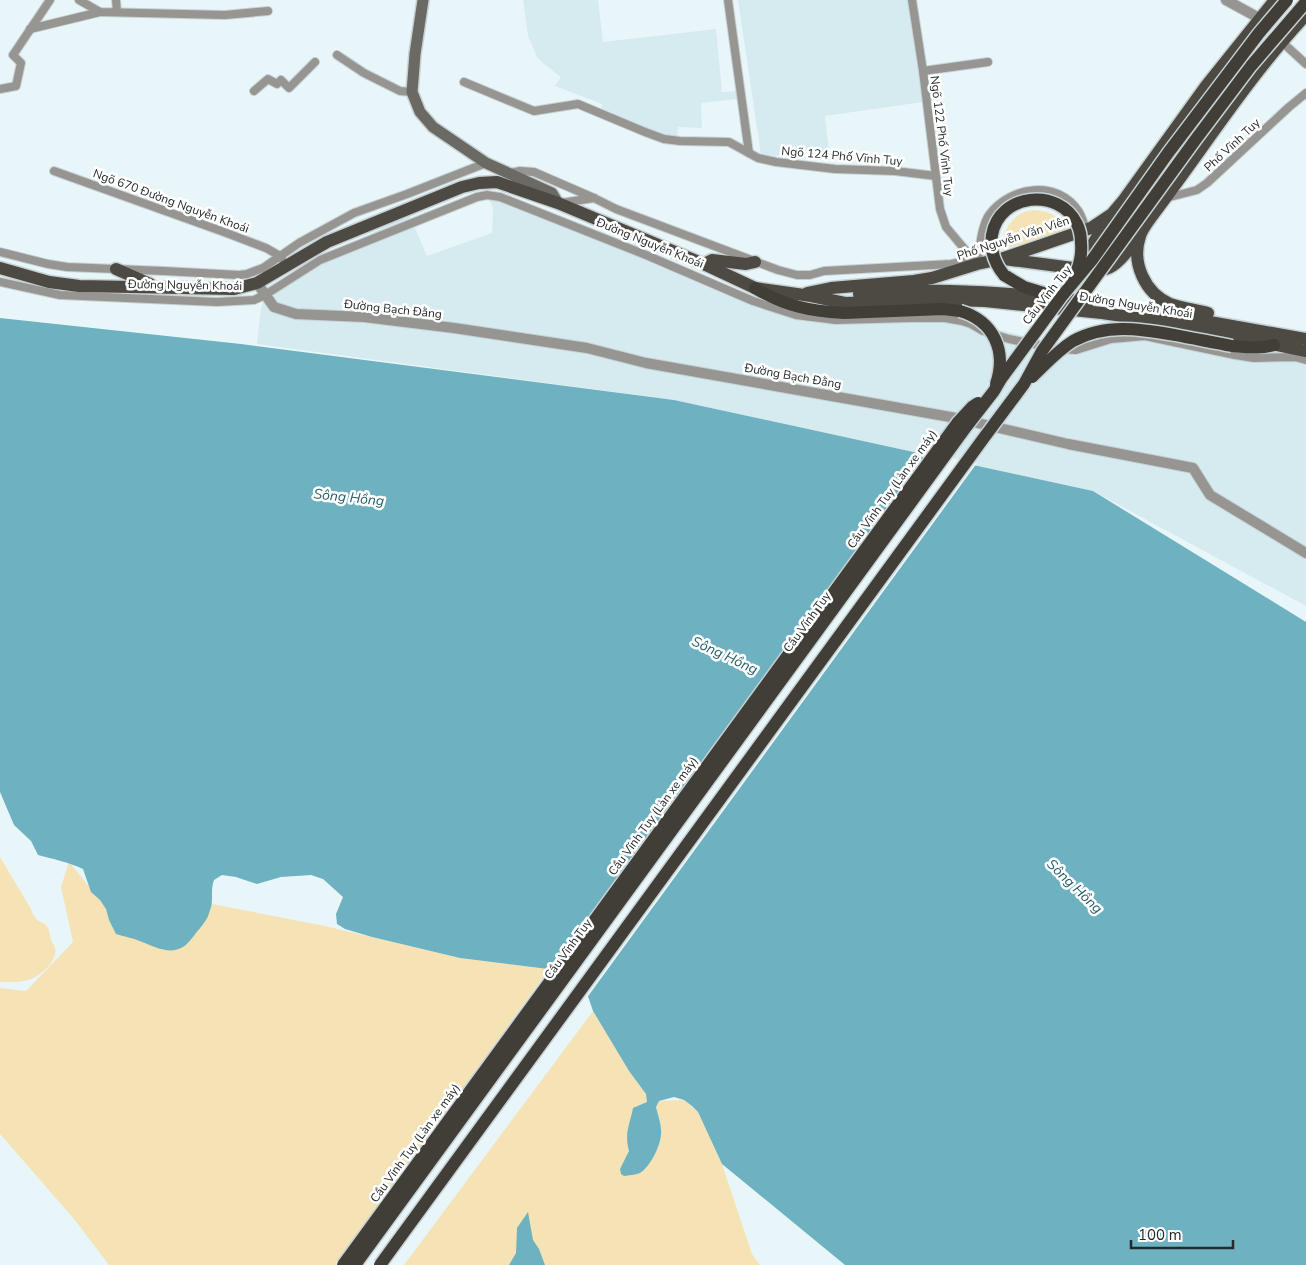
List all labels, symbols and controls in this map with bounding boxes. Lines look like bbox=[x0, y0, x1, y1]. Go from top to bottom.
street label: Ngõ 122 Phố Vĩnh Tuy bbox=[927, 75, 957, 198]
street label: Phố Vĩnh Tuy bbox=[1201, 114, 1264, 175]
street label: Ngõ 124 Phố Vĩnh Tuy bbox=[781, 143, 904, 169]
street label: Ngõ 670 Đường Nguyễn Khoái bbox=[91, 165, 251, 237]
street label: Phố Nguyễn Văn Viên bbox=[955, 212, 1071, 264]
street label: Đường Nguyễn Khoái bbox=[593, 214, 706, 272]
street label: Cầu Vĩnh Tuy bbox=[1019, 261, 1076, 328]
street label: Đường Nguyễn Khoái bbox=[127, 276, 242, 294]
street label: Đường Nguyễn Khoái bbox=[1077, 288, 1194, 322]
street label: Đường Bạch Đằng bbox=[342, 296, 443, 322]
street label: Đường Bạch Đằng bbox=[742, 359, 843, 392]
street label: Cầu Vĩnh Tuy (Làn xe máy) bbox=[844, 426, 940, 552]
water label: Sông Hồng bbox=[313, 484, 385, 511]
street label: Cầu Vĩnh Tuy bbox=[780, 588, 835, 655]
water label: Sông Hồng bbox=[689, 632, 761, 679]
street label: Cầu Vĩnh Tuy (Làn xe máy) bbox=[605, 753, 701, 879]
water label: Sông Hồng bbox=[1043, 855, 1107, 918]
street label: Cầu Vĩnh Tuy bbox=[541, 915, 596, 982]
street label: Cầu Vĩnh Tuy (Làn xe máy) bbox=[367, 1080, 463, 1206]
scale bar bbox=[1131, 1218, 1234, 1250]
text: 100 m bbox=[1138, 1225, 1182, 1245]

